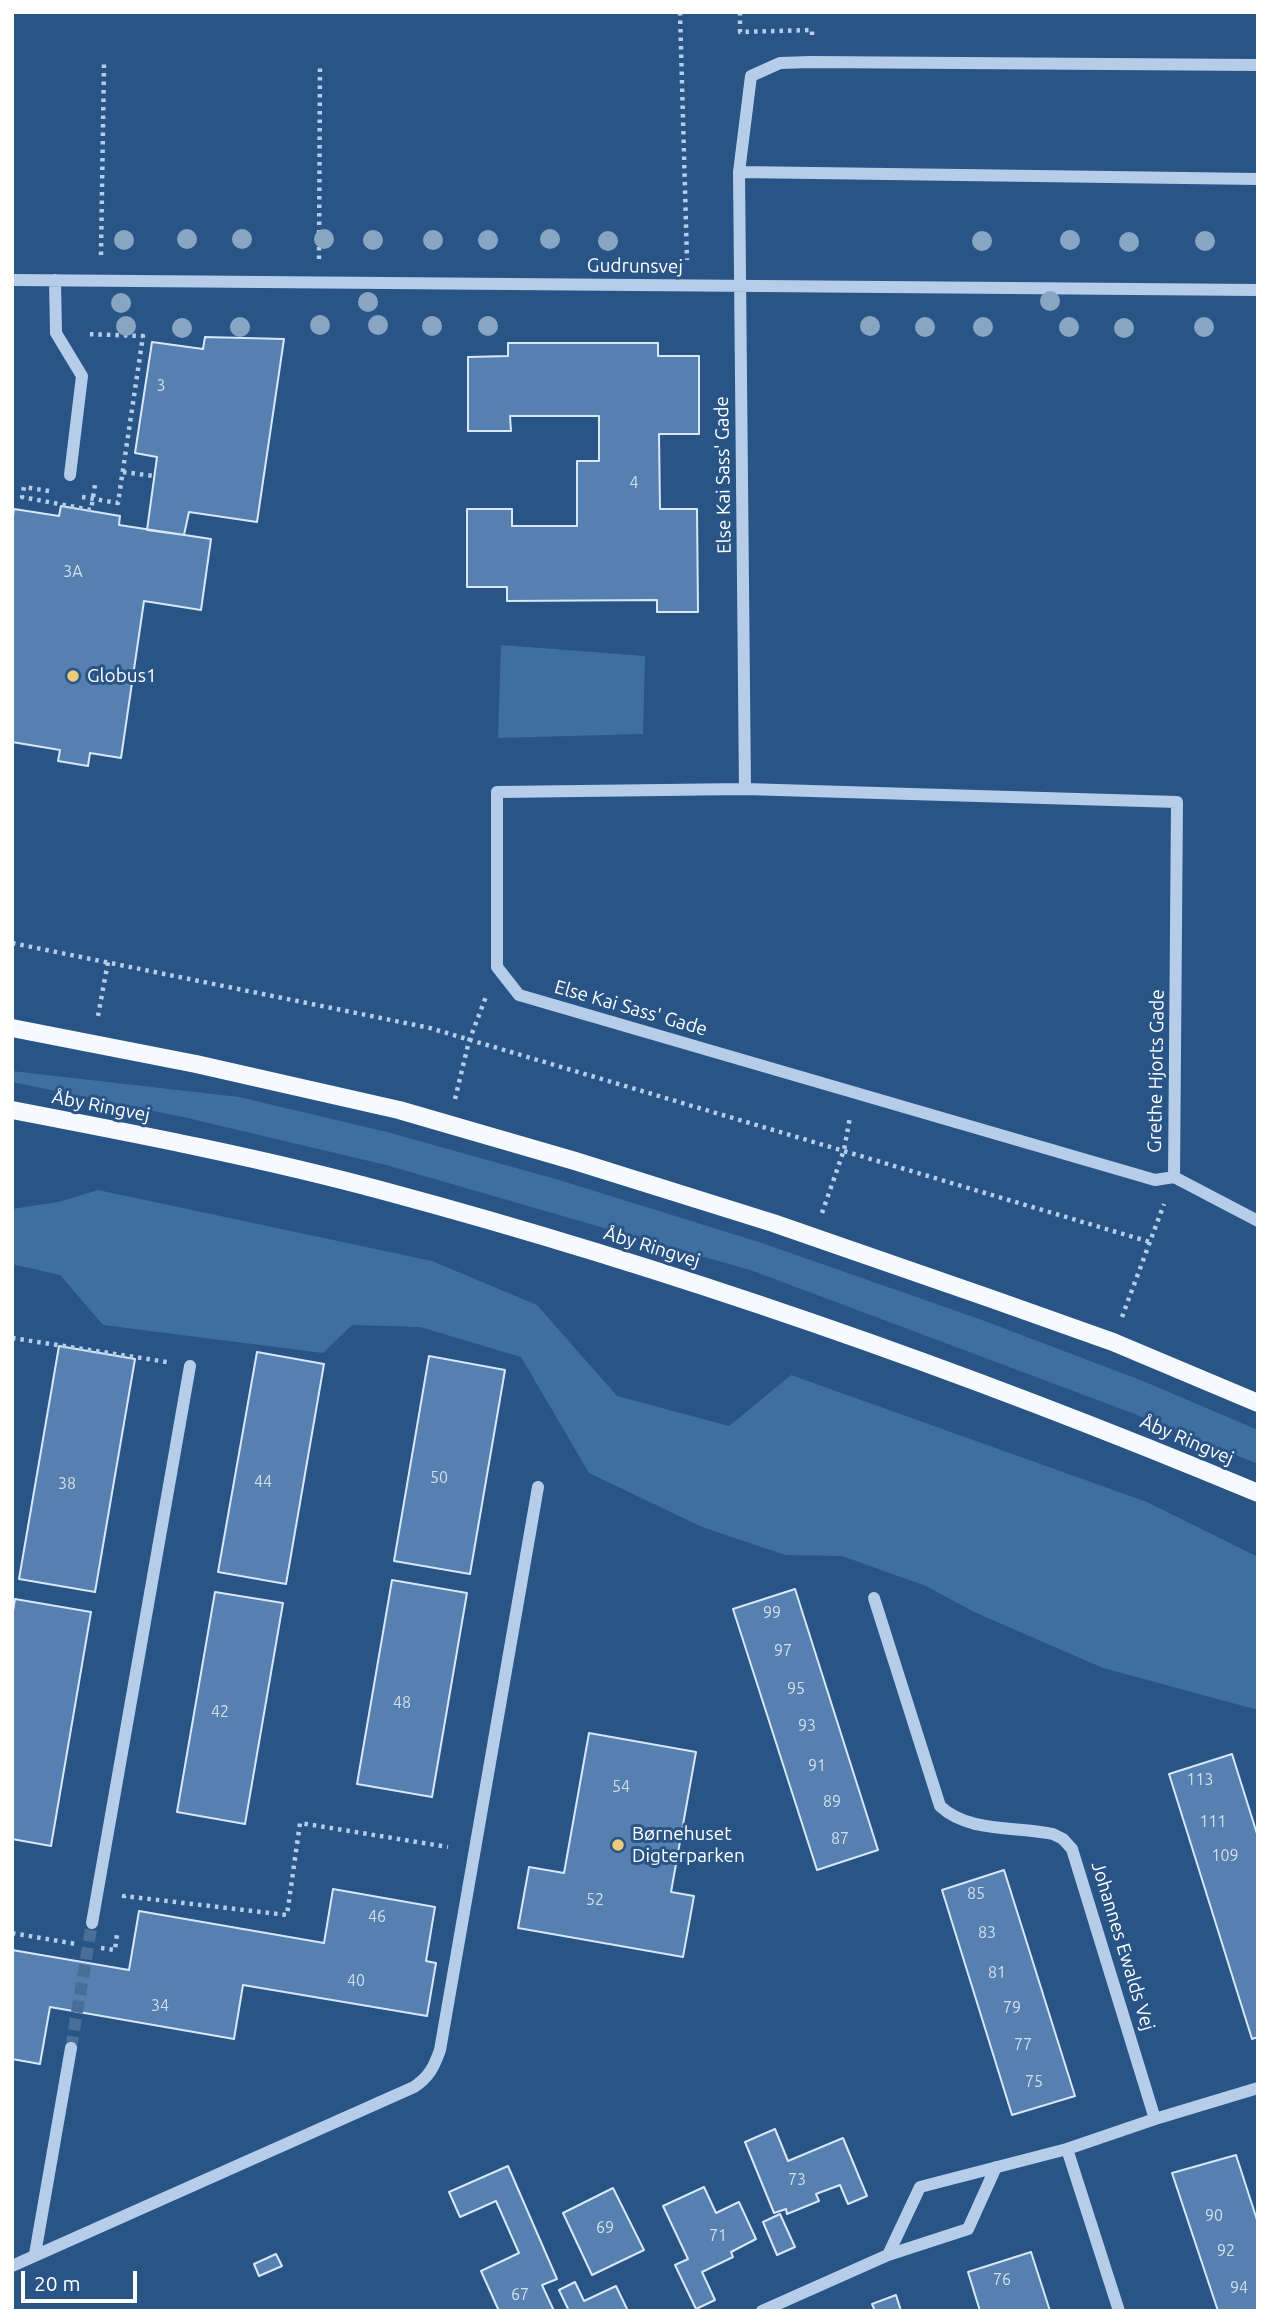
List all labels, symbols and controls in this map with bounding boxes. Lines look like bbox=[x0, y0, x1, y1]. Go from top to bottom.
street label: Gudrunsvej bbox=[587, 254, 683, 278]
house number: 3 bbox=[156, 376, 166, 396]
street label: Else Kai Sass' Gade bbox=[710, 396, 736, 554]
house number: 4 bbox=[629, 473, 639, 493]
house number: 3A bbox=[63, 562, 83, 582]
place label: Globus1 bbox=[87, 665, 157, 687]
marker: Globus1 bbox=[65, 668, 81, 684]
street label: Else Kai Sass' Gade bbox=[552, 975, 710, 1041]
street label: Grethe Hjorts Gade bbox=[1143, 989, 1169, 1153]
street label: Åby Ringvej bbox=[50, 1085, 152, 1127]
street label: Åby Ringvej bbox=[601, 1222, 703, 1272]
street label: Åby Ringvej bbox=[1137, 1410, 1237, 1470]
house number: 50 bbox=[430, 1468, 448, 1488]
house number: 44 bbox=[254, 1472, 272, 1492]
house number: 38 bbox=[58, 1474, 76, 1494]
house number: 99 bbox=[763, 1603, 781, 1623]
house number: 97 bbox=[774, 1641, 792, 1661]
house number: 95 bbox=[787, 1679, 805, 1699]
house number: 48 bbox=[393, 1693, 411, 1713]
house number: 42 bbox=[211, 1702, 229, 1722]
house number: 93 bbox=[798, 1716, 816, 1736]
house number: 91 bbox=[808, 1756, 826, 1776]
house number: 113 bbox=[1186, 1770, 1214, 1790]
house number: 54 bbox=[612, 1777, 630, 1797]
house number: 89 bbox=[823, 1792, 841, 1812]
house number: 111 bbox=[1199, 1812, 1227, 1832]
place label: Børnehuset Digterparken bbox=[632, 1823, 745, 1867]
house number: 87 bbox=[831, 1829, 849, 1849]
marker: Børnehuset Digterparken bbox=[610, 1837, 626, 1853]
house number: 109 bbox=[1211, 1846, 1239, 1866]
street label: Johannes Ewalds Vej bbox=[1086, 1859, 1160, 2033]
house number: 85 bbox=[967, 1884, 985, 1904]
house number: 52 bbox=[586, 1890, 604, 1910]
house number: 46 bbox=[368, 1907, 386, 1927]
house number: 83 bbox=[978, 1923, 996, 1943]
house number: 81 bbox=[988, 1963, 1006, 1983]
house number: 40 bbox=[347, 1971, 365, 1991]
house number: 34 bbox=[151, 1996, 169, 2016]
house number: 79 bbox=[1003, 1998, 1021, 2018]
house number: 77 bbox=[1014, 2035, 1032, 2055]
house number: 75 bbox=[1025, 2072, 1043, 2092]
house number: 73 bbox=[788, 2170, 806, 2190]
house number: 90 bbox=[1205, 2206, 1223, 2226]
house number: 69 bbox=[596, 2218, 614, 2238]
house number: 71 bbox=[709, 2226, 727, 2246]
house number: 92 bbox=[1217, 2241, 1235, 2261]
scale bar bbox=[24, 2256, 140, 2300]
house number: 76 bbox=[993, 2270, 1011, 2290]
text: 20 m bbox=[34, 2271, 81, 2295]
house number: 94 bbox=[1230, 2278, 1248, 2298]
house number: 67 bbox=[511, 2285, 529, 2305]

